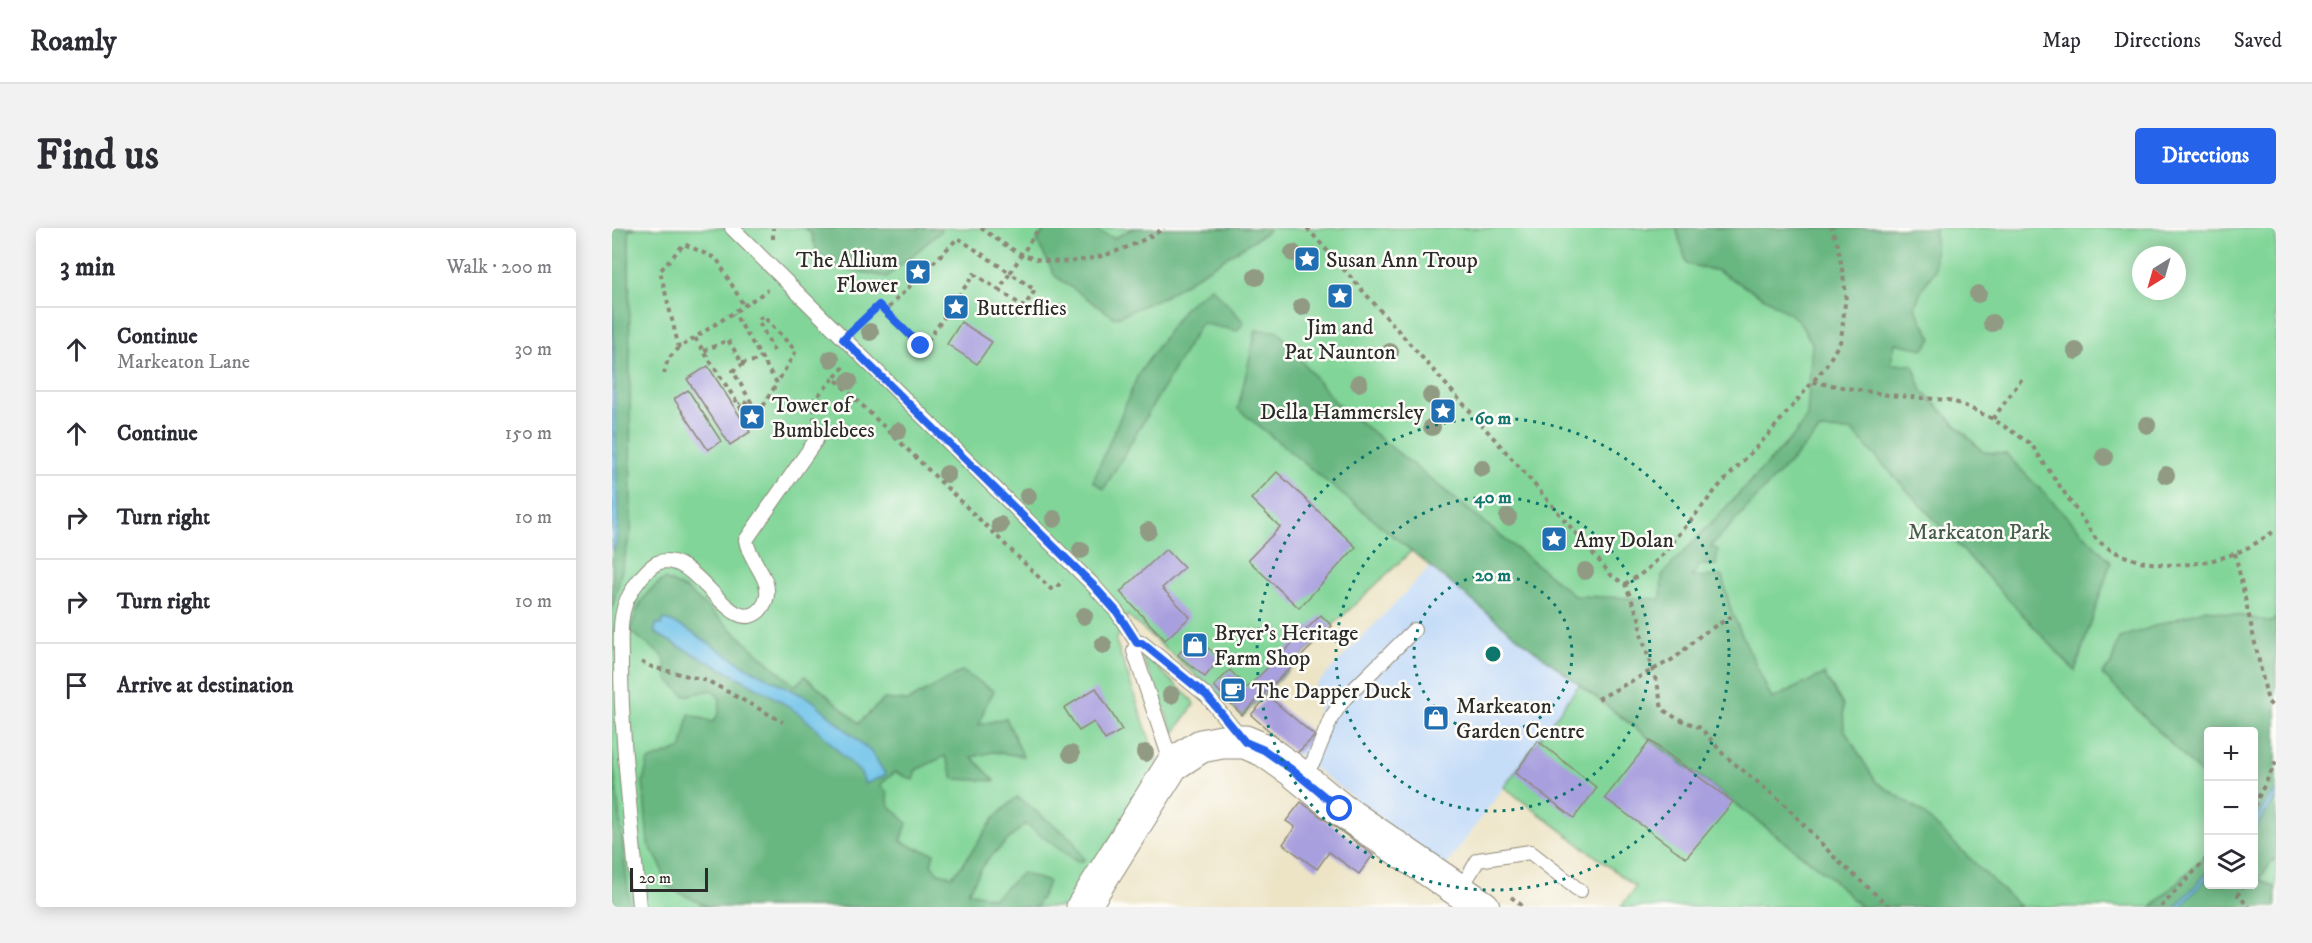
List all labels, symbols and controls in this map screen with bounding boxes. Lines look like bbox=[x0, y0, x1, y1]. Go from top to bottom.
text: Roamly bbox=[30, 24, 116, 59]
text: Map bbox=[2042, 28, 2081, 54]
text: Directions bbox=[2114, 28, 2201, 54]
text: Saved bbox=[2234, 28, 2282, 54]
button: Directions bbox=[2135, 128, 2276, 184]
text: Find us bbox=[36, 130, 159, 182]
place icon: Susan Ann Troup bbox=[1292, 244, 1322, 274]
north arrow bbox=[2132, 246, 2186, 300]
place label: The Allium Flower bbox=[796, 247, 899, 299]
place label: Susan Ann Troup bbox=[1326, 247, 1478, 274]
text: 3 min bbox=[60, 251, 115, 284]
text: Walk · 200 m bbox=[446, 255, 552, 280]
place icon: The Allium Flower bbox=[903, 257, 933, 287]
place icon: Jim and Pat Naunton bbox=[1325, 281, 1355, 311]
place icon: Butterflies bbox=[941, 292, 971, 322]
place label: Butterflies bbox=[976, 295, 1066, 322]
place label: Jim and Pat Naunton bbox=[1284, 314, 1397, 366]
text: Continue bbox=[117, 323, 198, 350]
route end bbox=[907, 332, 933, 358]
icon: ahead bbox=[60, 333, 93, 366]
text: 30 m bbox=[514, 337, 552, 362]
text: Markeaton Lane bbox=[117, 350, 250, 375]
place label: Tower of Bumblebees bbox=[772, 392, 875, 444]
place icon: Della Hammersley bbox=[1428, 396, 1458, 426]
place label: Della Hammersley bbox=[1260, 399, 1425, 426]
place icon: Tower of Bumblebees bbox=[737, 402, 767, 432]
text: 60 m bbox=[1475, 408, 1512, 430]
icon: ahead bbox=[60, 417, 93, 450]
text: Continue bbox=[117, 420, 198, 447]
text: 150 m bbox=[505, 421, 552, 446]
text: 40 m bbox=[1473, 487, 1512, 509]
icon: right bbox=[60, 501, 93, 534]
text: Turn right bbox=[117, 504, 210, 531]
text: 10 m bbox=[515, 505, 552, 530]
park label: Markeaton Park bbox=[1908, 519, 2050, 546]
place icon: Amy Dolan bbox=[1539, 524, 1569, 554]
place label: Amy Dolan bbox=[1574, 527, 1674, 554]
text: 20 m bbox=[1475, 565, 1511, 587]
icon: right bbox=[60, 585, 93, 618]
text: Turn right bbox=[117, 588, 210, 615]
text: 10 m bbox=[515, 589, 552, 614]
place label: Bryer's Heritage Farm Shop bbox=[1214, 620, 1358, 672]
shop icon: Bryer's Heritage Farm Shop bbox=[1180, 630, 1210, 660]
centre of rings bbox=[1483, 644, 1503, 664]
icon: arrive bbox=[60, 669, 93, 702]
text: Arrive at destination bbox=[117, 672, 294, 699]
cafe icon: The Dapper Duck bbox=[1218, 675, 1248, 705]
place label: The Dapper Duck bbox=[1252, 678, 1411, 705]
place label: Markeaton Garden Centre bbox=[1456, 693, 1585, 745]
shop icon: Markeaton Garden Centre bbox=[1421, 703, 1451, 733]
map controls bbox=[2204, 727, 2258, 889]
button: + bbox=[2204, 727, 2258, 781]
button: − bbox=[2204, 781, 2258, 835]
route start bbox=[1326, 795, 1352, 821]
button: layers bbox=[2204, 835, 2258, 889]
scale bar bbox=[630, 865, 708, 892]
text: 20 m bbox=[639, 868, 671, 888]

